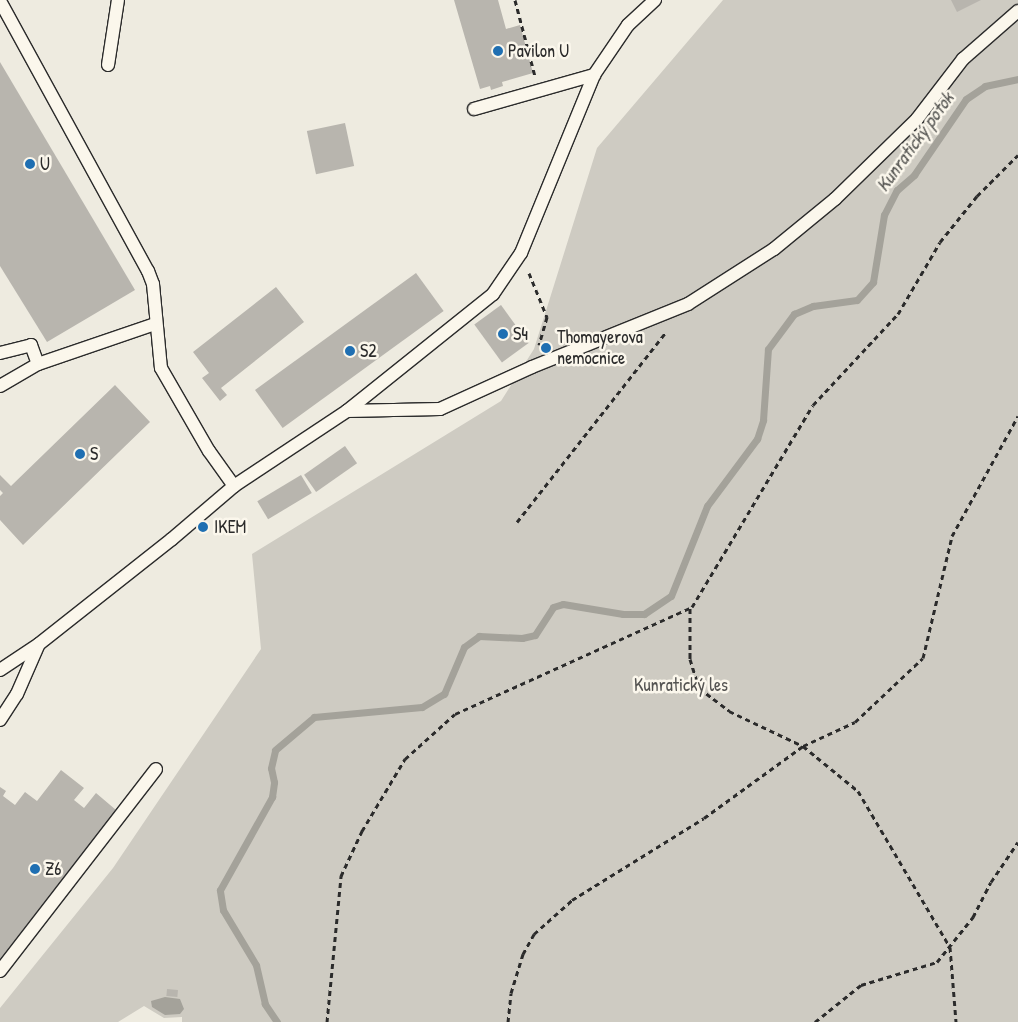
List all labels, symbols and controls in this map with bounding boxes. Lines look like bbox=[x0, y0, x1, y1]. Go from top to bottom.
place label: Pavilon U bbox=[508, 40, 569, 62]
marker: Pavilon U bbox=[492, 45, 504, 57]
water label: Kunratický potok bbox=[871, 88, 959, 196]
place label: U bbox=[40, 153, 50, 175]
marker: U bbox=[24, 158, 36, 170]
place label: S4 bbox=[513, 323, 528, 345]
place label: Thomayerova nemocnice bbox=[557, 327, 643, 369]
marker: S4 bbox=[497, 328, 509, 340]
place label: S2 bbox=[360, 340, 377, 362]
marker: Thomayerova nemocnice bbox=[539, 341, 553, 355]
marker: S2 bbox=[344, 345, 356, 357]
place label: S bbox=[90, 443, 98, 465]
marker: S bbox=[74, 448, 86, 460]
place label: IKEM bbox=[214, 516, 246, 538]
marker: IKEM bbox=[196, 520, 210, 534]
park label: Kunratický les bbox=[634, 674, 728, 696]
place label: Z6 bbox=[45, 858, 61, 880]
marker: Z6 bbox=[29, 863, 41, 875]

